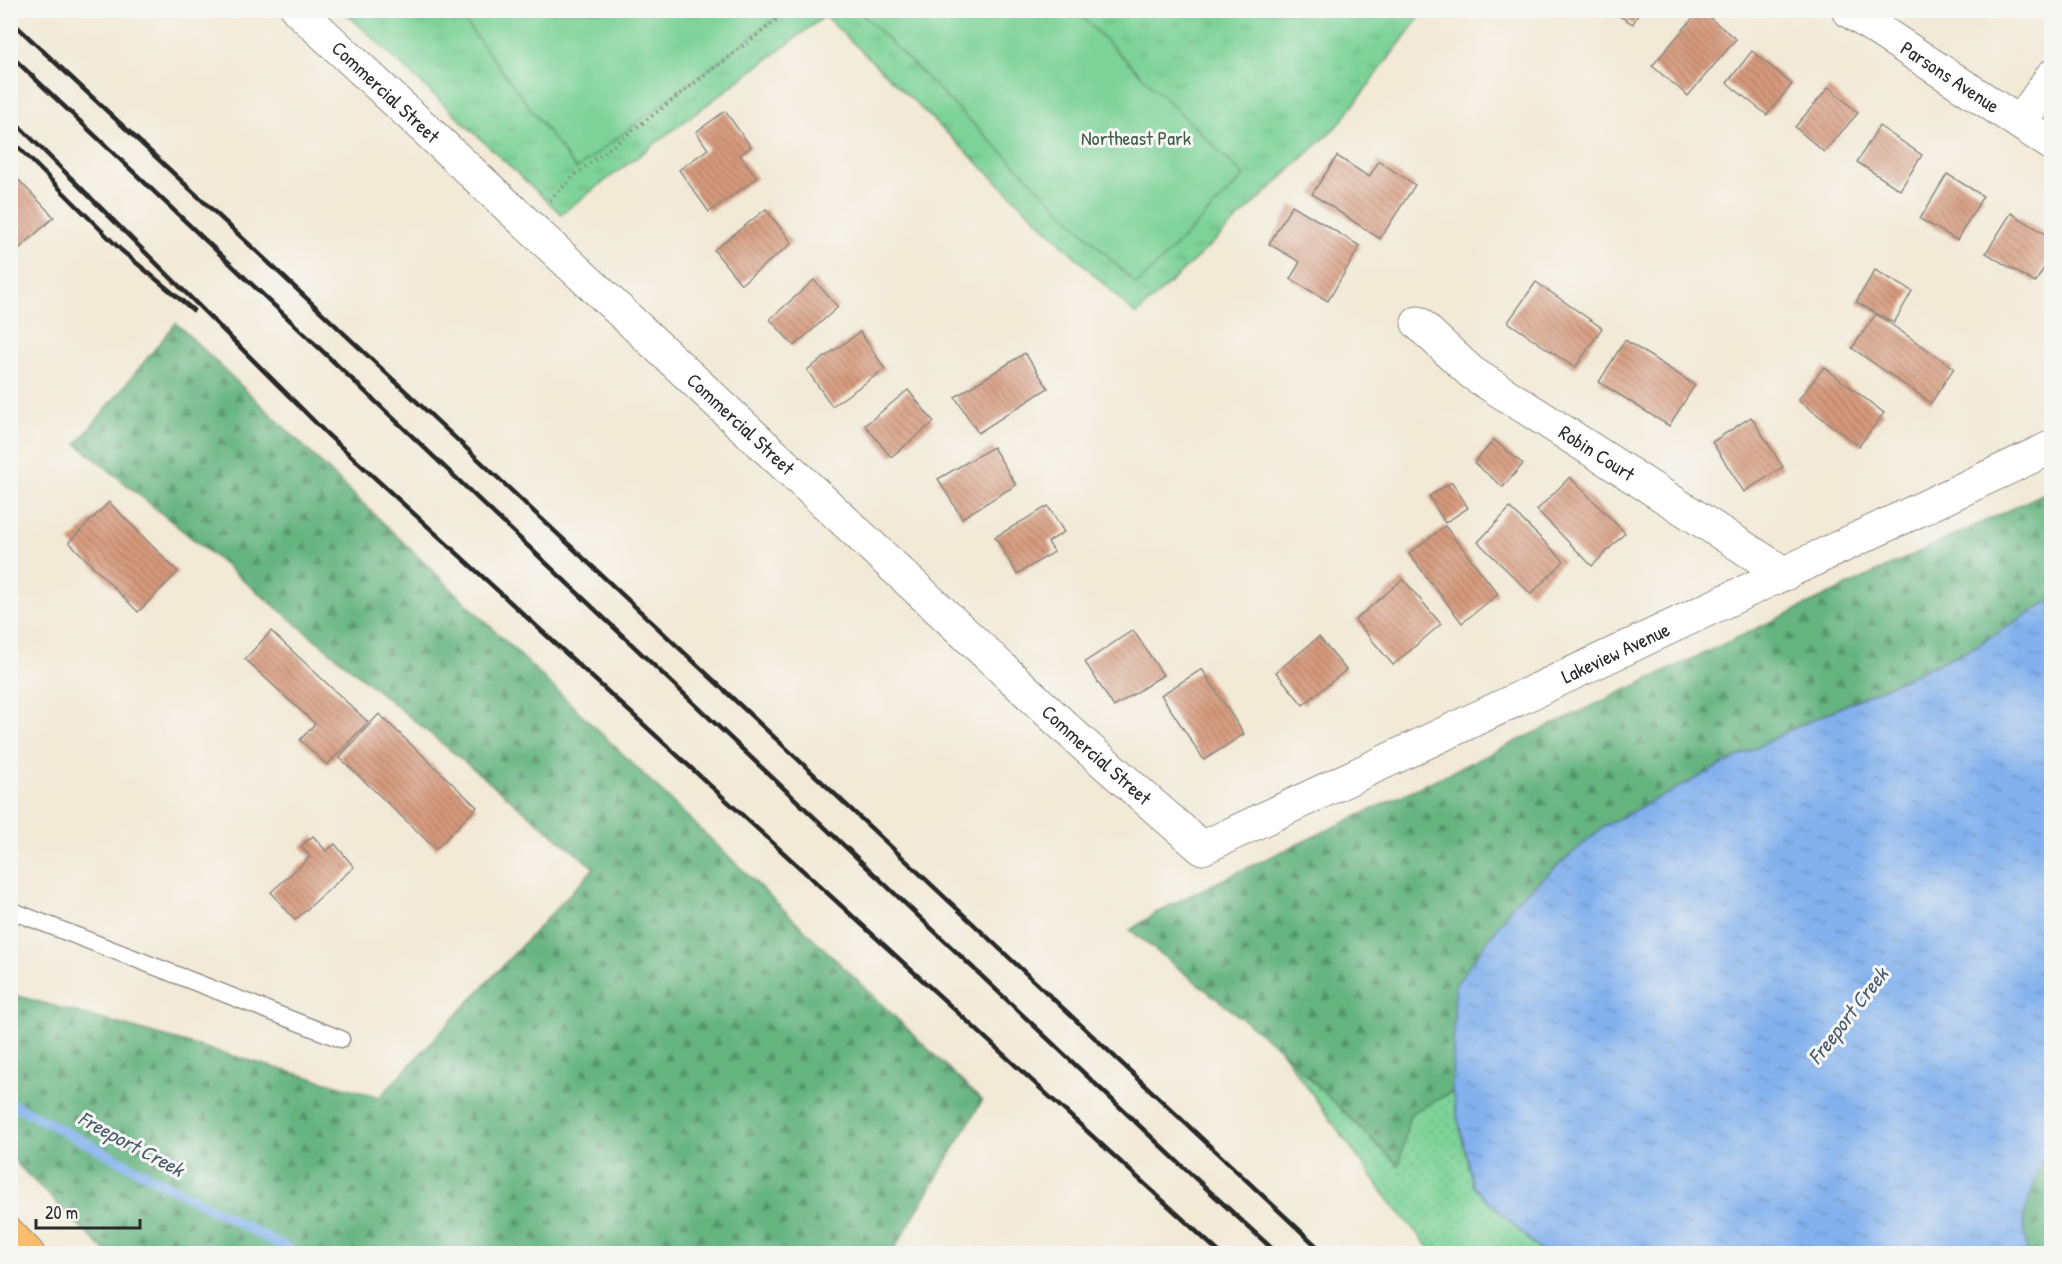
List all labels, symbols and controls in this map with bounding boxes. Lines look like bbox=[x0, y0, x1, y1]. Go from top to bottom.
street label: Commercial Street bbox=[326, 34, 447, 150]
street label: Parsons Avenue bbox=[1896, 34, 2005, 119]
park label: Northeast Park bbox=[1081, 124, 1191, 151]
street label: Commercial Street bbox=[681, 366, 802, 481]
street label: Robin Court bbox=[1554, 418, 1641, 488]
street label: Lakeview Avenue bbox=[1557, 615, 1674, 690]
street label: Commercial Street bbox=[1036, 698, 1158, 811]
water label: Freeport Creek bbox=[1801, 960, 1896, 1070]
water label: Freeport Creek bbox=[74, 1104, 191, 1184]
scale bar bbox=[36, 1192, 140, 1230]
text: 20 m bbox=[45, 1200, 78, 1225]

